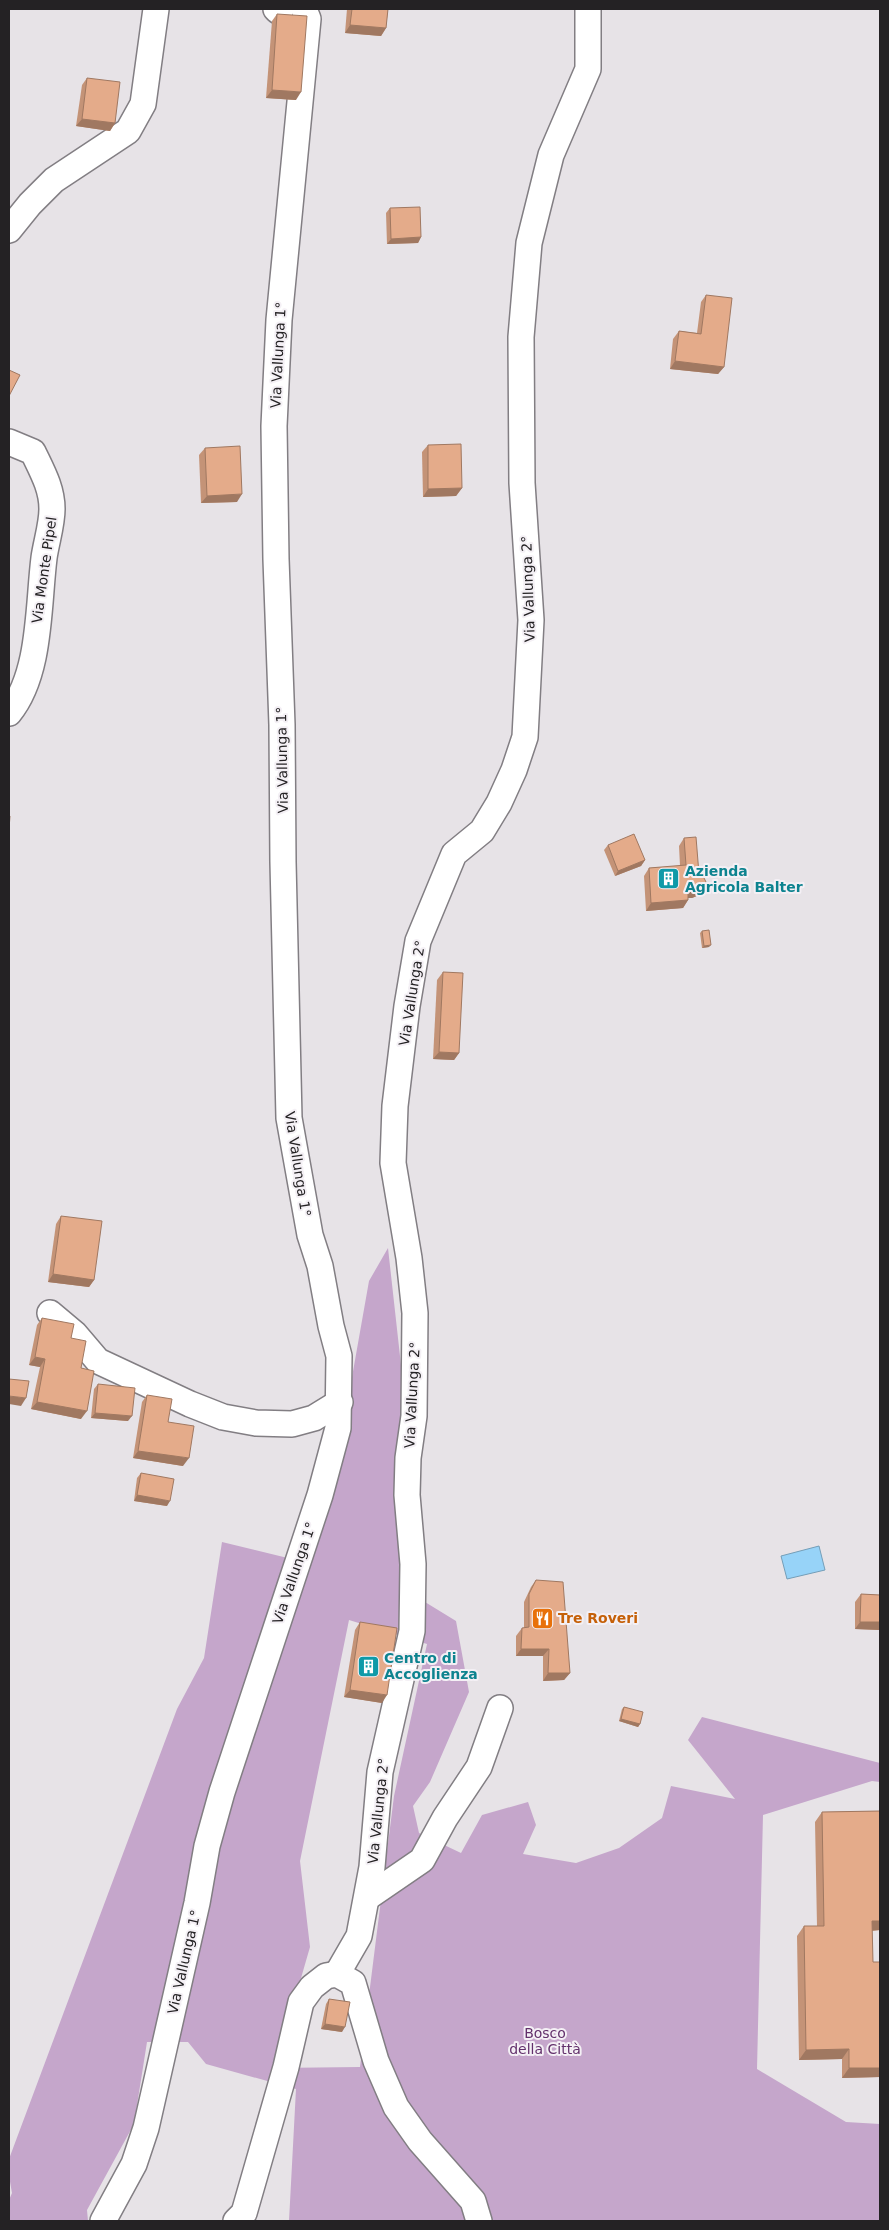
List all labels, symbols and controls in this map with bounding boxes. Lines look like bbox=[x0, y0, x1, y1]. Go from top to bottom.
street label: Via Vallunga 1° bbox=[267, 301, 289, 409]
street label: Via Monte Pipel bbox=[29, 516, 59, 624]
street label: Via Vallunga 2° bbox=[518, 535, 538, 643]
street label: Via Vallunga 1° bbox=[273, 707, 291, 813]
place label: Azienda Agricola Balter bbox=[685, 863, 803, 895]
building icon: Azienda Agricola Balter bbox=[657, 867, 681, 891]
street label: Via Vallunga 2° bbox=[396, 939, 428, 1047]
street label: Via Vallunga 1° bbox=[282, 1110, 314, 1218]
street label: Via Vallunga 2° bbox=[401, 1341, 423, 1449]
street label: Via Vallunga 1° bbox=[269, 1520, 319, 1626]
restaurant icon: Tre Roveri bbox=[530, 1606, 554, 1630]
place label: Tre Roveri bbox=[558, 1610, 638, 1626]
place label: Centro di Accoglienza bbox=[384, 1650, 478, 1682]
building icon: Centro di Accoglienza bbox=[356, 1654, 380, 1678]
street label: Via Vallunga 2° bbox=[364, 1757, 392, 1865]
street label: Via Vallunga 1° bbox=[164, 1908, 204, 2016]
park label: Bosco della Città bbox=[509, 2025, 581, 2057]

